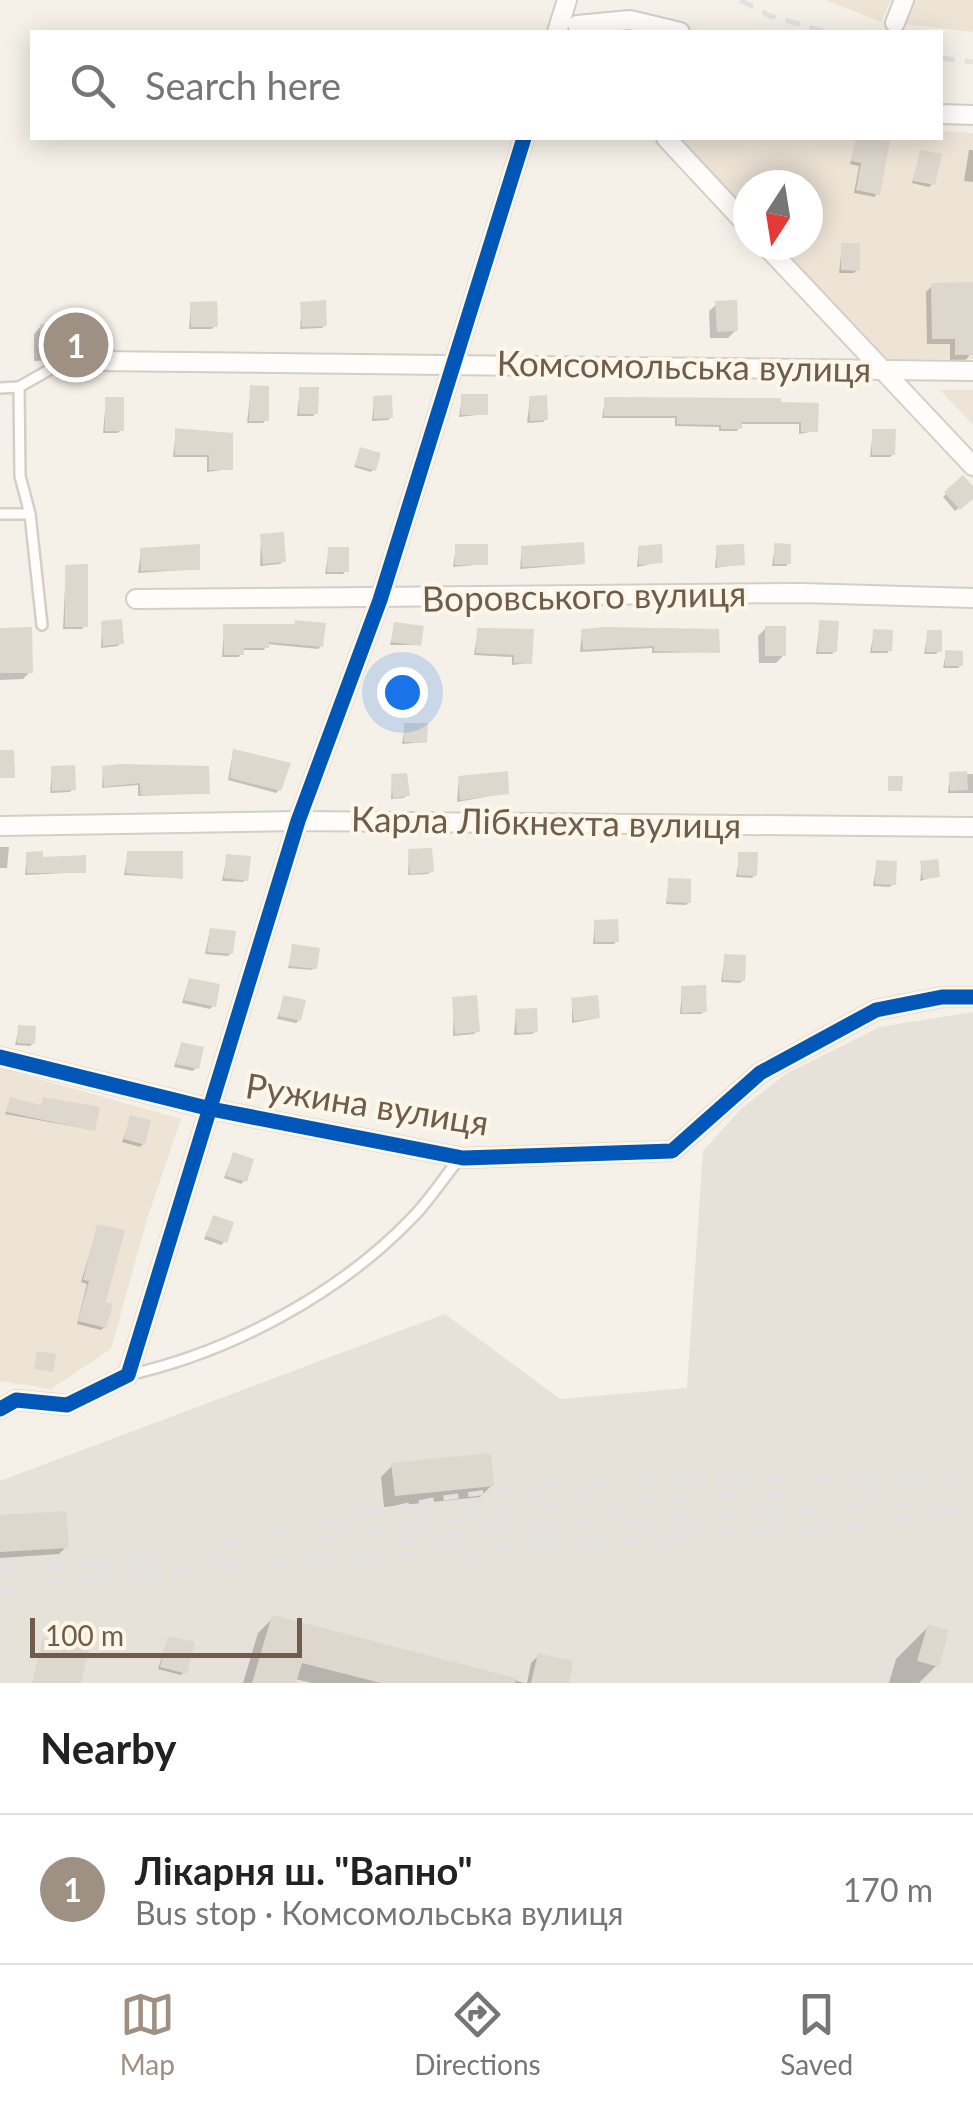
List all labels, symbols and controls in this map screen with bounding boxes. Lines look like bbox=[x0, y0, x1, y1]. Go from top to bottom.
search box bbox=[30, 30, 943, 140]
icon: search bbox=[65, 58, 120, 113]
text: Search here bbox=[145, 62, 341, 108]
north arrow bbox=[733, 170, 823, 260]
pin: 1 bbox=[44, 308, 108, 382]
street label: Комсомольська вулиця bbox=[496, 341, 872, 389]
street label: Воровського вулиця bbox=[421, 571, 747, 619]
your location bbox=[377, 667, 428, 718]
street label: Карла Лібкнехта вулиця bbox=[351, 797, 741, 845]
street label: Ружина вулиця bbox=[243, 1063, 492, 1143]
scale bar bbox=[30, 1613, 302, 1658]
text: 100 m bbox=[45, 1618, 124, 1652]
text: Nearby bbox=[40, 1723, 177, 1773]
text: Лікарня ш. "Вапно" bbox=[135, 1847, 472, 1893]
text: 1 bbox=[63, 1870, 82, 1909]
text: 170 m bbox=[843, 1870, 933, 1909]
text: Bus stop · Комсомольська вулиця bbox=[135, 1893, 624, 1932]
tab: Map bbox=[120, 1987, 175, 2081]
tab: Directions bbox=[414, 1987, 541, 2081]
tab: Saved bbox=[780, 1987, 853, 2081]

